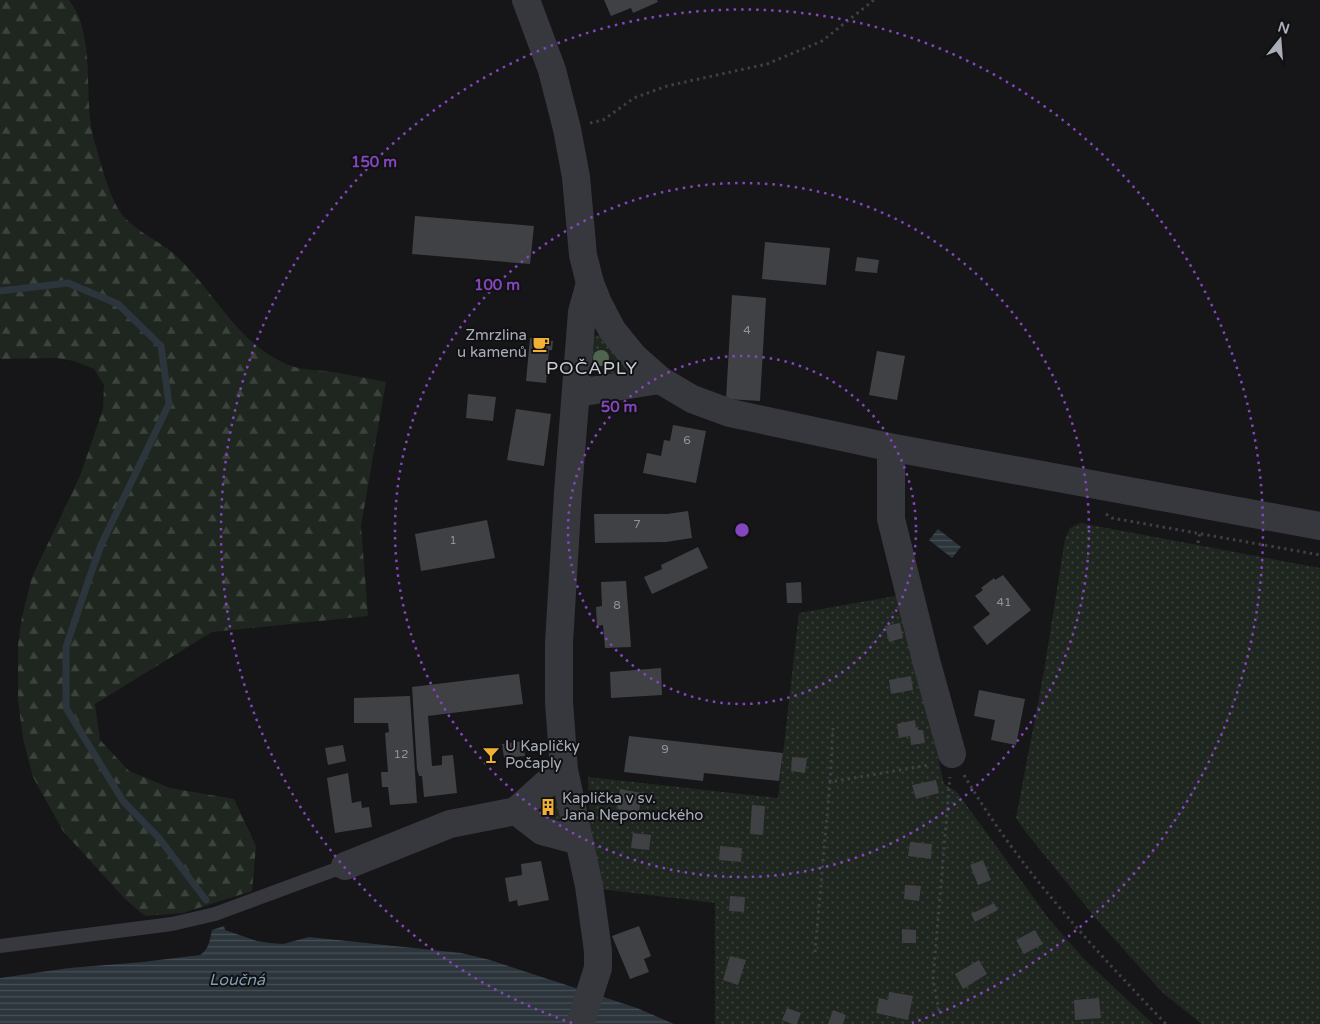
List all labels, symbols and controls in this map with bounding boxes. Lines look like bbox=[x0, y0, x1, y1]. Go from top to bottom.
north arrow bbox=[1255, 15, 1305, 65]
text: N bbox=[1276, 18, 1292, 38]
text: 150 m bbox=[351, 153, 397, 171]
text: 100 m bbox=[474, 276, 520, 294]
house number: 4 bbox=[743, 323, 751, 337]
place label: Zmrzlina u kamenů bbox=[457, 326, 527, 361]
cafe icon: Zmrzlina u kamenů bbox=[531, 334, 551, 354]
district label: POČAPLY bbox=[546, 357, 638, 379]
text: 50 m bbox=[601, 398, 637, 416]
house number: 6 bbox=[683, 433, 691, 447]
house number: 7 bbox=[633, 517, 641, 531]
centre of rings bbox=[733, 521, 751, 539]
house number: 1 bbox=[449, 533, 457, 547]
house number: 41 bbox=[996, 595, 1012, 609]
house number: 8 bbox=[613, 598, 621, 612]
place label: U Kapličky Počaply bbox=[505, 737, 580, 772]
house number: 9 bbox=[661, 742, 669, 756]
bar icon: U Kapličky Počaply bbox=[481, 745, 501, 765]
house number: 12 bbox=[393, 747, 409, 761]
place label: Kaplička v sv. Jana Nepomuckého bbox=[562, 789, 703, 824]
building icon: Kaplička v sv. Jana Nepomuckého bbox=[538, 797, 558, 817]
water label: Loučná bbox=[209, 970, 266, 990]

